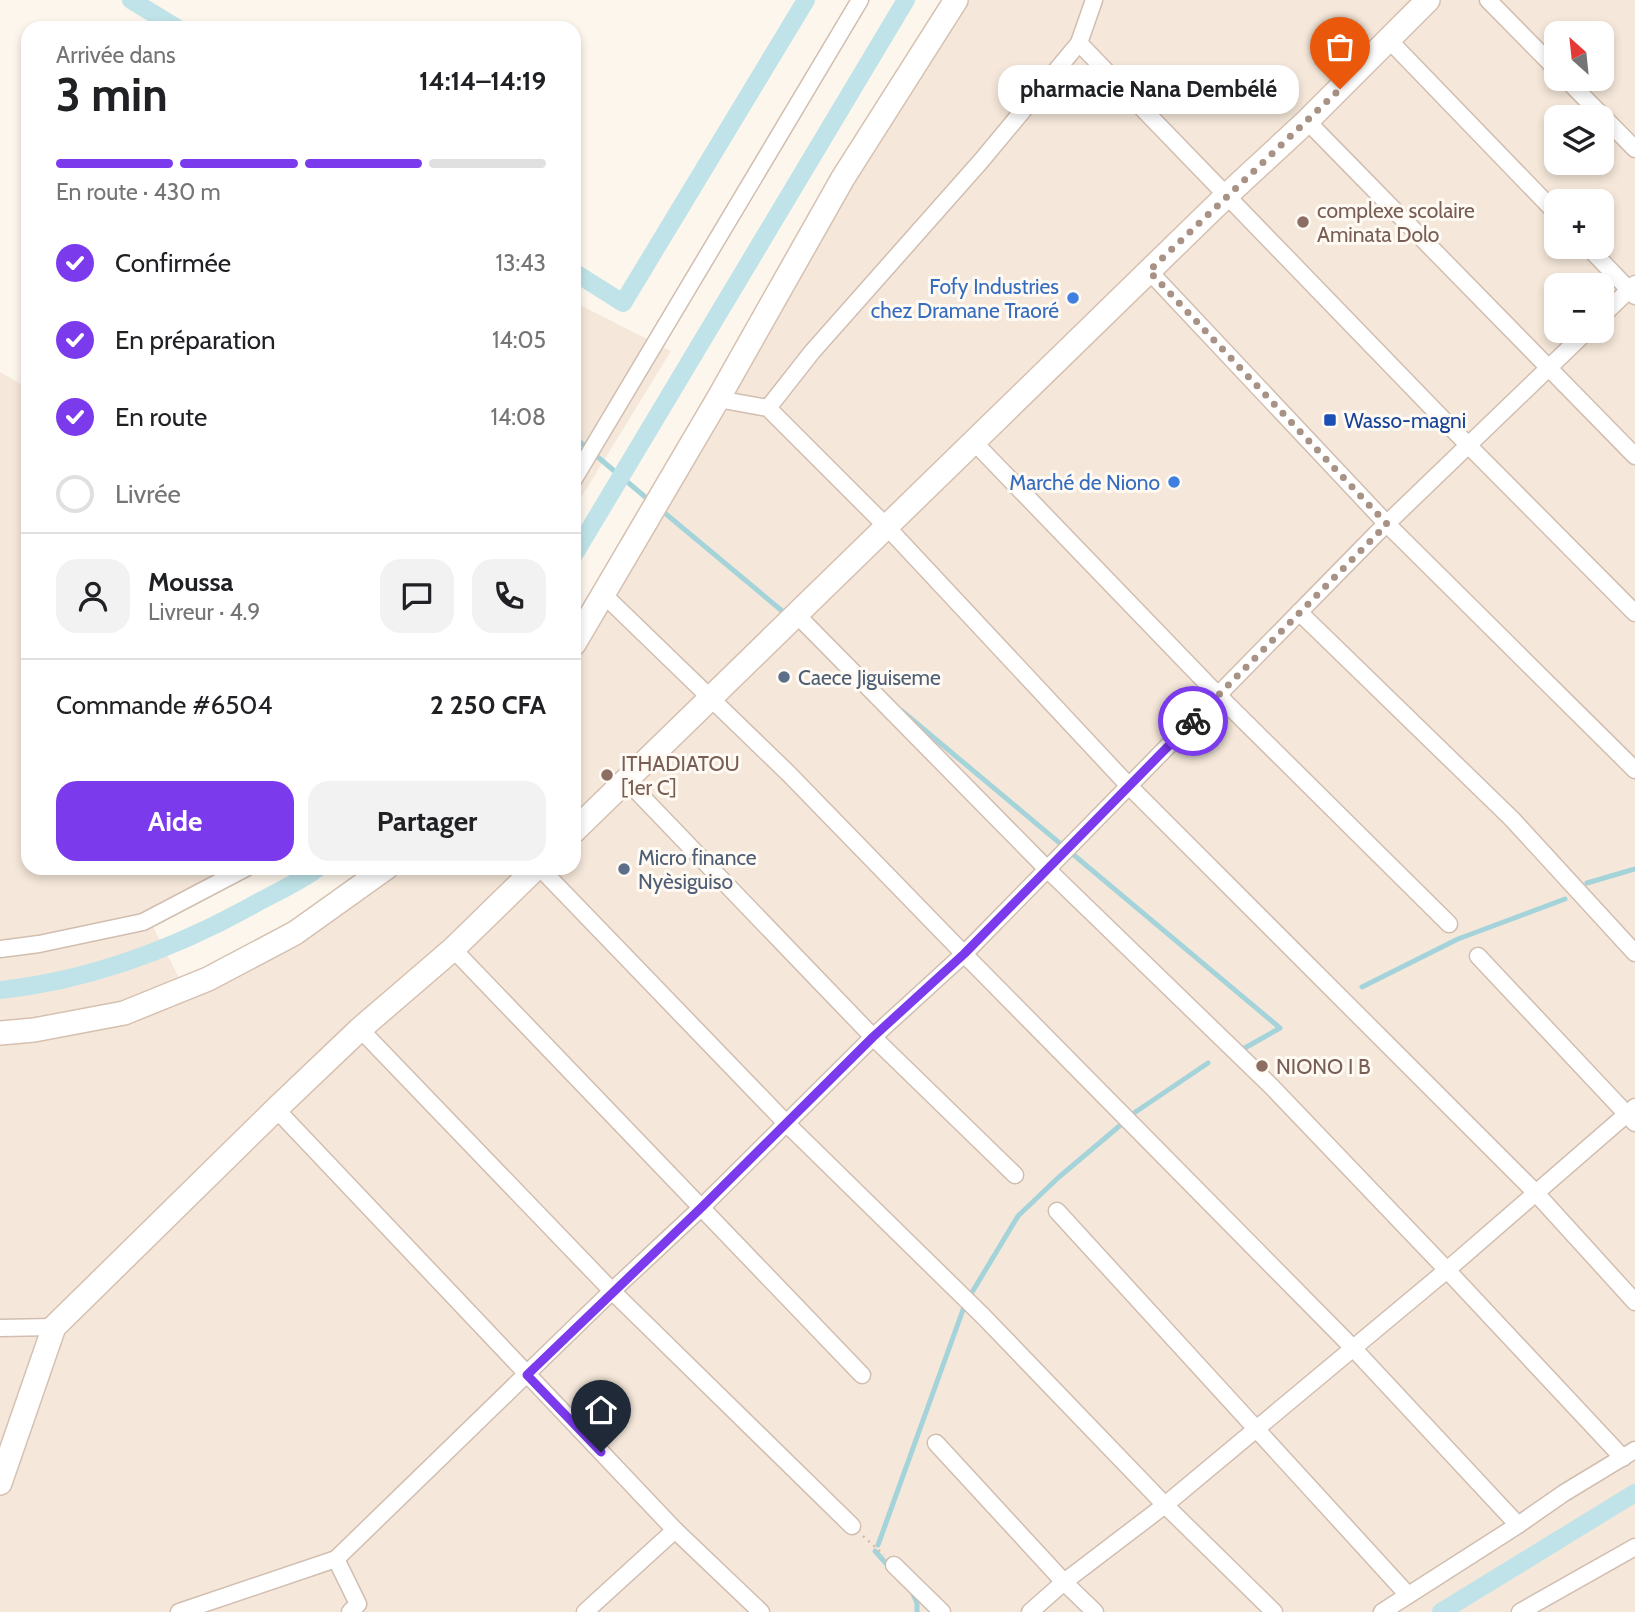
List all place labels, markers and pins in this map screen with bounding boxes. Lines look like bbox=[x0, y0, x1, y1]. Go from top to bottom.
pin bbox=[1310, 17, 1370, 89]
callout: pharmacie Nana Dembélé bbox=[997, 64, 1298, 114]
place label: complexe scolaire Aminata Dolo bbox=[1317, 198, 1475, 247]
marker: complexe scolaire Aminata Dolo bbox=[1295, 214, 1311, 230]
place label: Fofy Industries chez Dramane Traoré bbox=[871, 274, 1059, 323]
marker: Fofy Industries chez Dramane Traoré bbox=[1065, 290, 1081, 306]
place label: Wasso-magni bbox=[1344, 408, 1466, 433]
marker: Wasso-magni bbox=[1322, 412, 1338, 428]
place label: Marché de Niono bbox=[1009, 470, 1160, 495]
marker: Marché de Niono bbox=[1166, 474, 1182, 490]
place label: Caece Jiguiseme bbox=[798, 665, 941, 690]
marker: Caece Jiguiseme bbox=[776, 669, 792, 685]
place label: ITHADIATOU [1er C] bbox=[621, 751, 740, 800]
marker: ITHADIATOU [1er C] bbox=[599, 767, 615, 783]
place label: Micro finance Nyèsiguiso bbox=[638, 845, 757, 894]
marker: Micro finance Nyèsiguiso bbox=[616, 861, 632, 877]
place label: NIONO I B bbox=[1276, 1054, 1371, 1079]
marker: NIONO I B bbox=[1254, 1058, 1270, 1074]
pin bbox=[571, 1380, 631, 1452]

